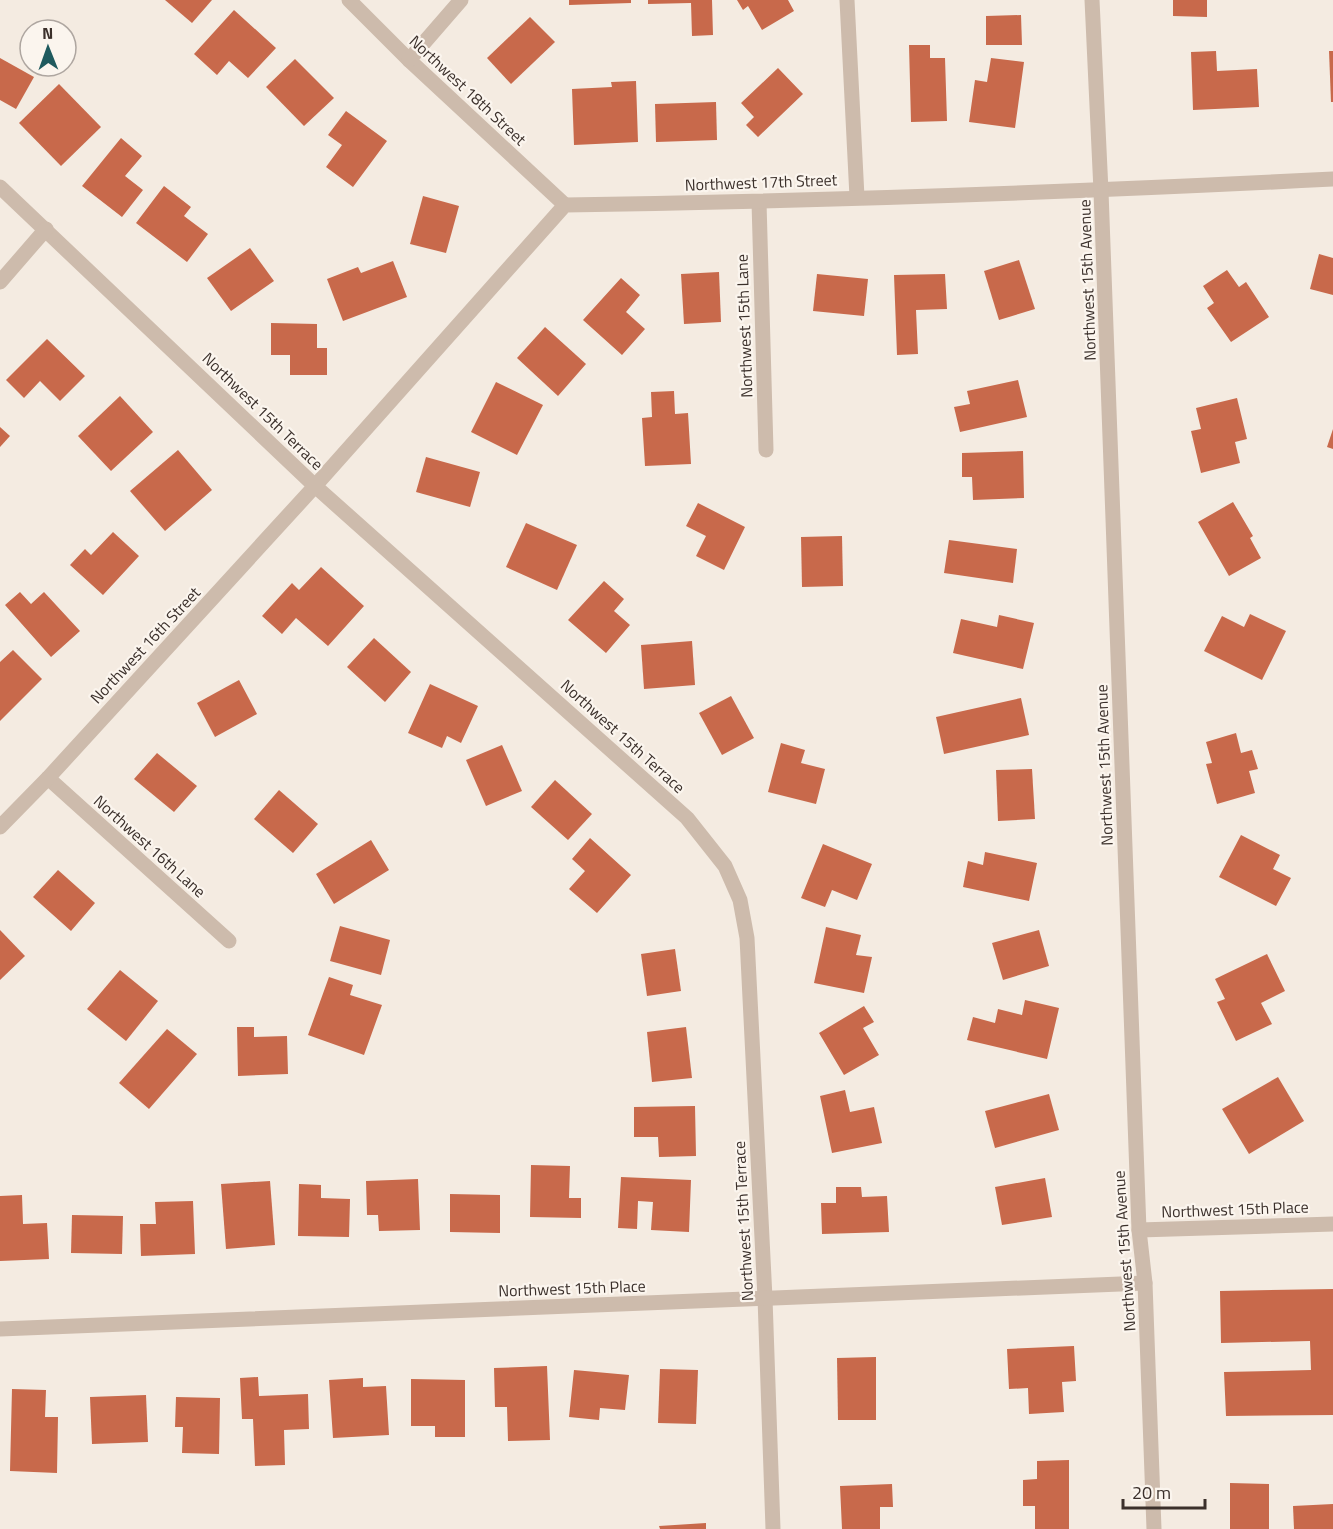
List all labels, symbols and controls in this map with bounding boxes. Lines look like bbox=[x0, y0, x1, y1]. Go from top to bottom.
north arrow bbox=[18, 18, 78, 78]
text: N bbox=[42, 21, 53, 45]
street label: Northwest 18th Street bbox=[404, 29, 532, 151]
street label: Northwest 17th Street bbox=[684, 167, 838, 197]
street label: Northwest 15th Avenue bbox=[1072, 199, 1102, 361]
street label: Northwest 15th Lane bbox=[730, 254, 758, 398]
street label: Northwest 15th Terrace bbox=[197, 347, 329, 475]
street label: Northwest 16th Street bbox=[84, 581, 206, 709]
street label: Northwest 15th Terrace bbox=[555, 673, 691, 799]
street label: Northwest 15th Avenue bbox=[1089, 684, 1119, 846]
street label: Northwest 16th Lane bbox=[89, 789, 211, 903]
street label: Northwest 15th Terrace bbox=[727, 1140, 759, 1302]
street label: Northwest 15th Avenue bbox=[1106, 1170, 1142, 1332]
street label: Northwest 15th Place bbox=[1161, 1194, 1309, 1224]
street label: Northwest 15th Place bbox=[498, 1273, 646, 1303]
scale bar bbox=[1123, 1472, 1206, 1510]
text: 20 m bbox=[1132, 1479, 1171, 1506]

